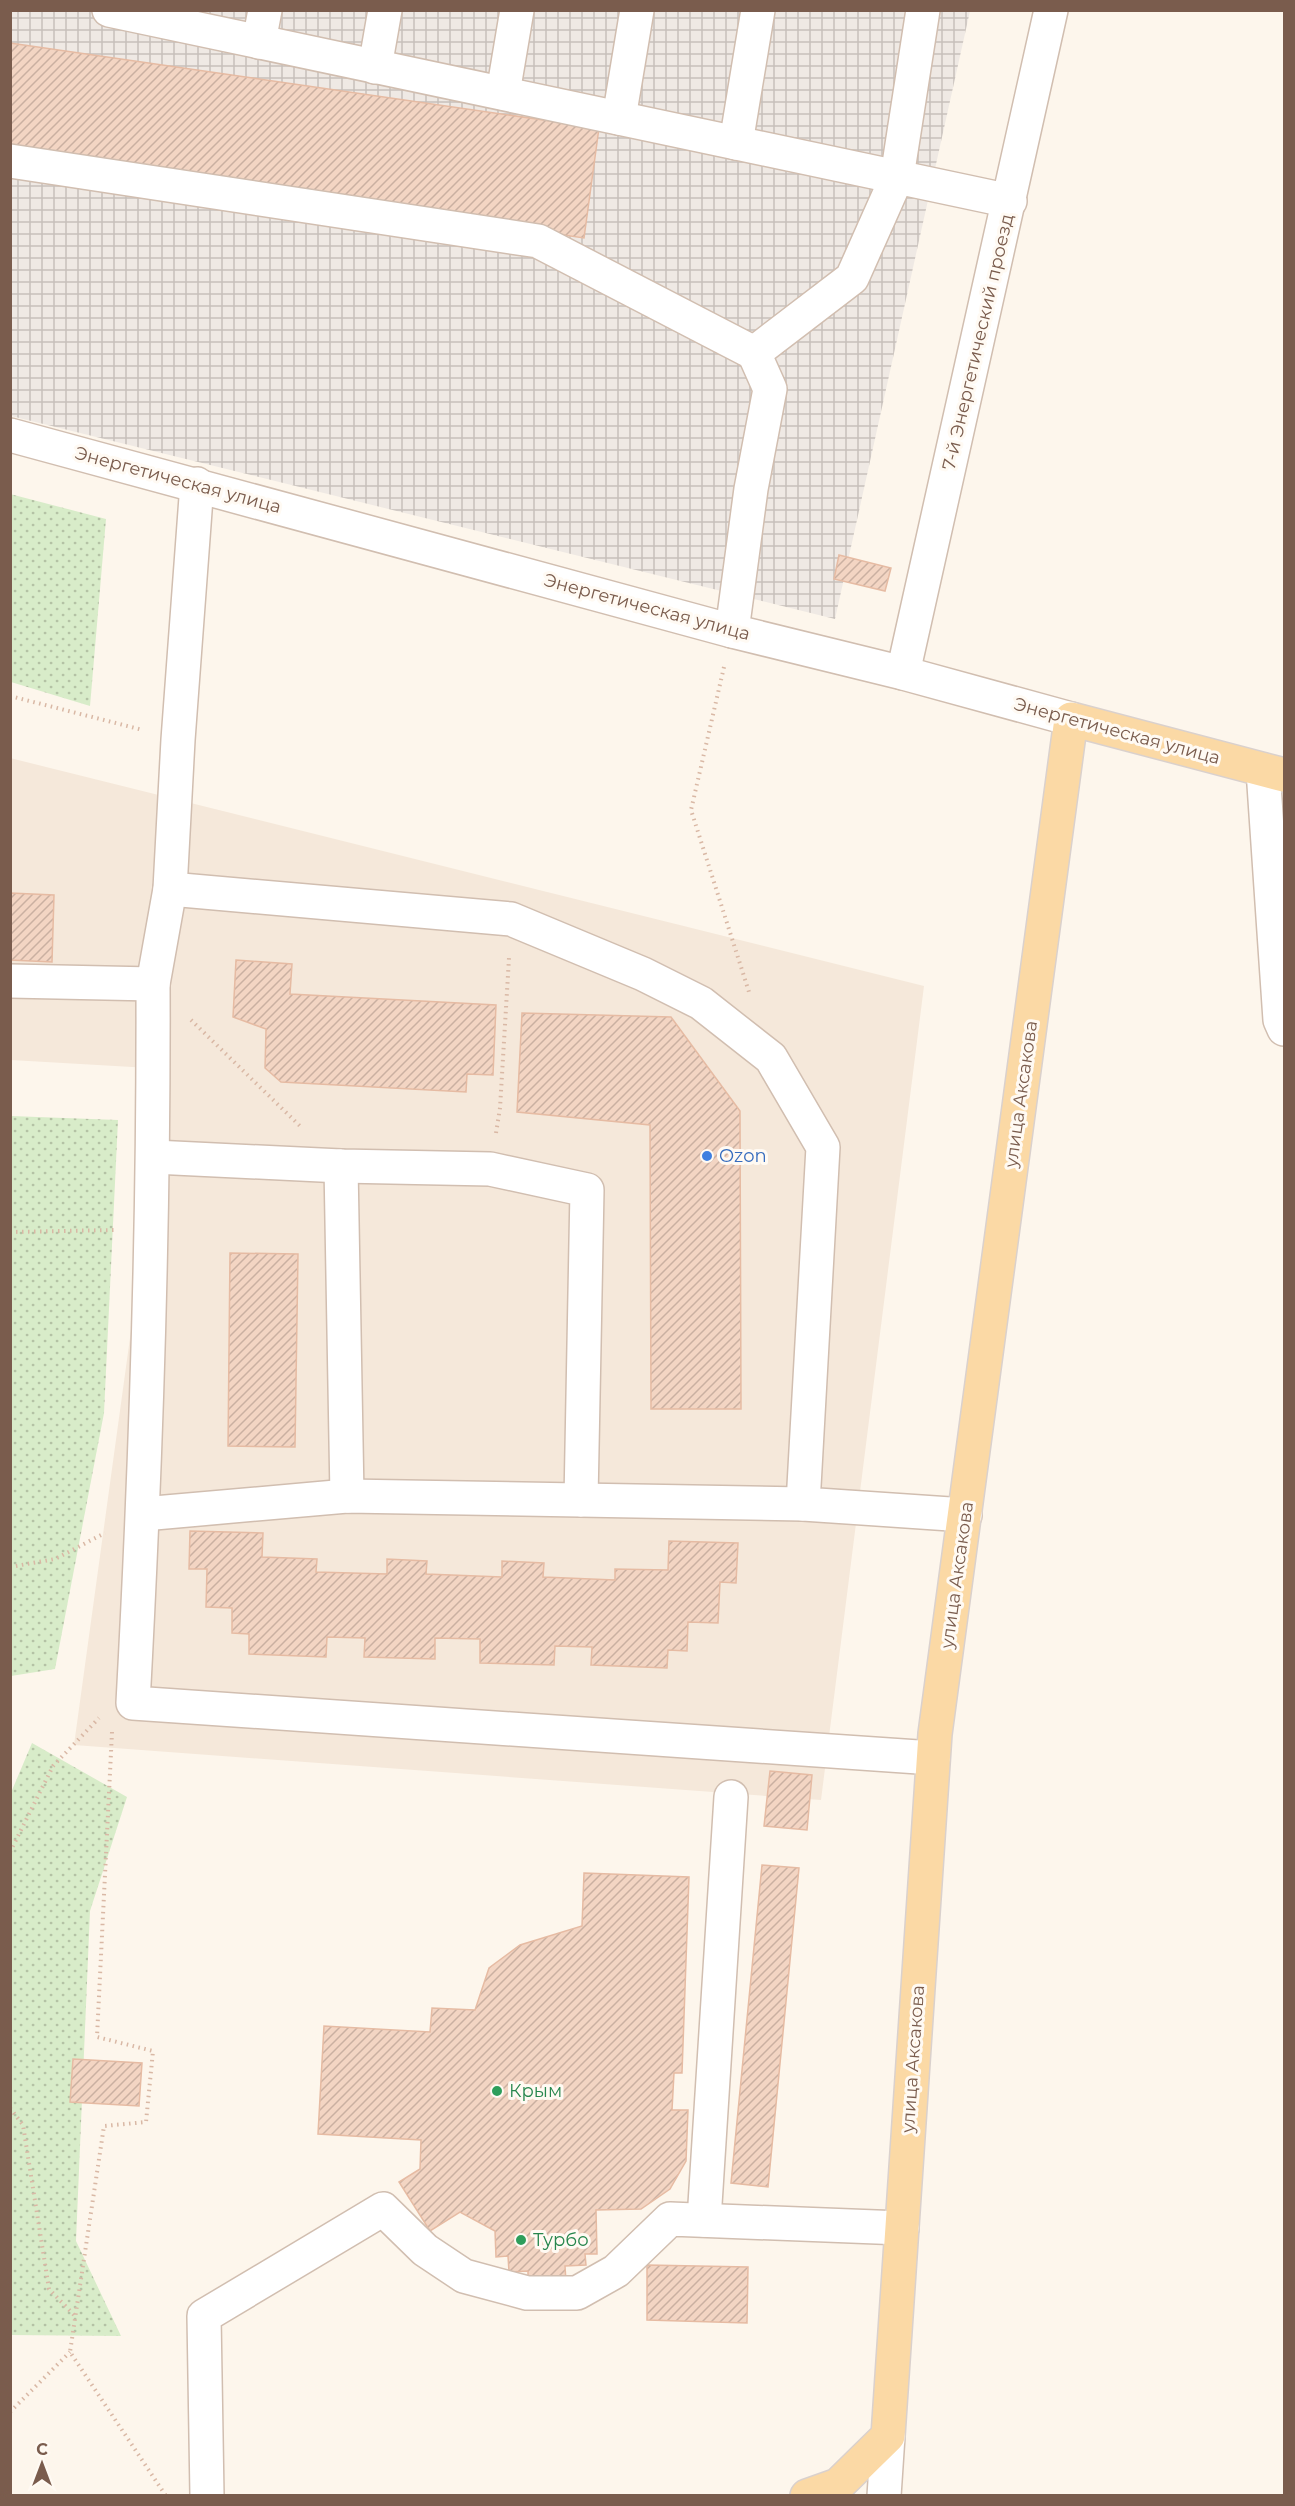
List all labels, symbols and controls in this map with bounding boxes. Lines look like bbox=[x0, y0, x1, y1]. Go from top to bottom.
street label: 7-й Энергетический проезд bbox=[938, 212, 1018, 472]
street label: Энергетическая улица bbox=[72, 442, 284, 518]
street label: Энергетическая улица bbox=[541, 569, 753, 645]
street label: Энергетическая улица bbox=[1011, 693, 1223, 769]
street label: улица Аксакова bbox=[1000, 1019, 1042, 1170]
place label: Ozon bbox=[719, 1145, 767, 1167]
marker: Ozon bbox=[700, 1149, 714, 1163]
street label: улица Аксакова bbox=[936, 1500, 978, 1651]
street label: улица Аксакова bbox=[897, 1984, 929, 2135]
place label: Крым bbox=[509, 2080, 562, 2102]
marker: Крым bbox=[490, 2084, 504, 2098]
place label: Турбо bbox=[533, 2229, 589, 2251]
marker: Турбо bbox=[514, 2233, 528, 2247]
north arrow bbox=[12, 2434, 72, 2494]
text: С bbox=[36, 2440, 48, 2459]

